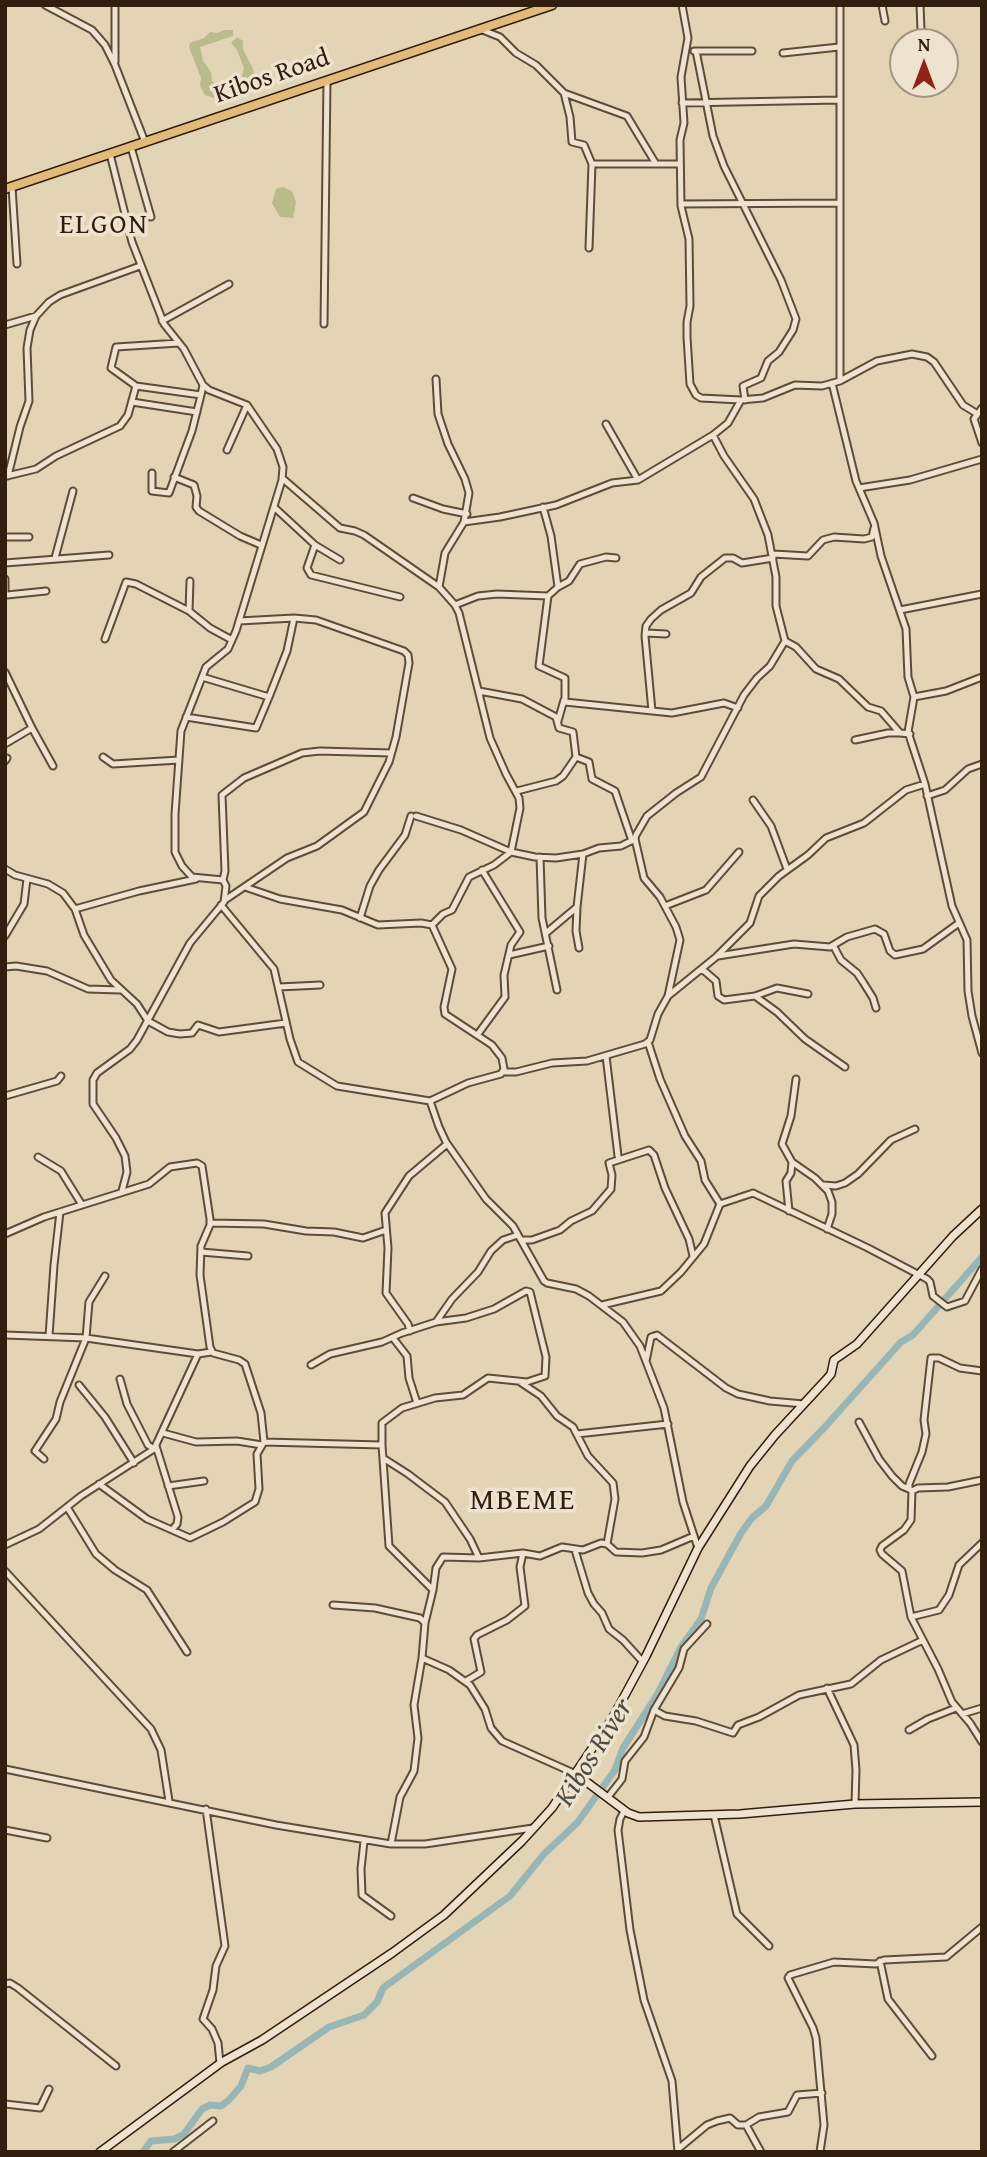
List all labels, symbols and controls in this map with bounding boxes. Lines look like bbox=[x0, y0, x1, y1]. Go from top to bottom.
north arrow bbox=[889, 28, 959, 98]
text: N bbox=[918, 30, 930, 58]
street label: Kibos Road bbox=[210, 43, 334, 111]
district label: ELGON bbox=[60, 209, 148, 243]
district label: MBEME bbox=[470, 1483, 576, 1519]
water label: Kibos River bbox=[549, 1693, 641, 1813]

